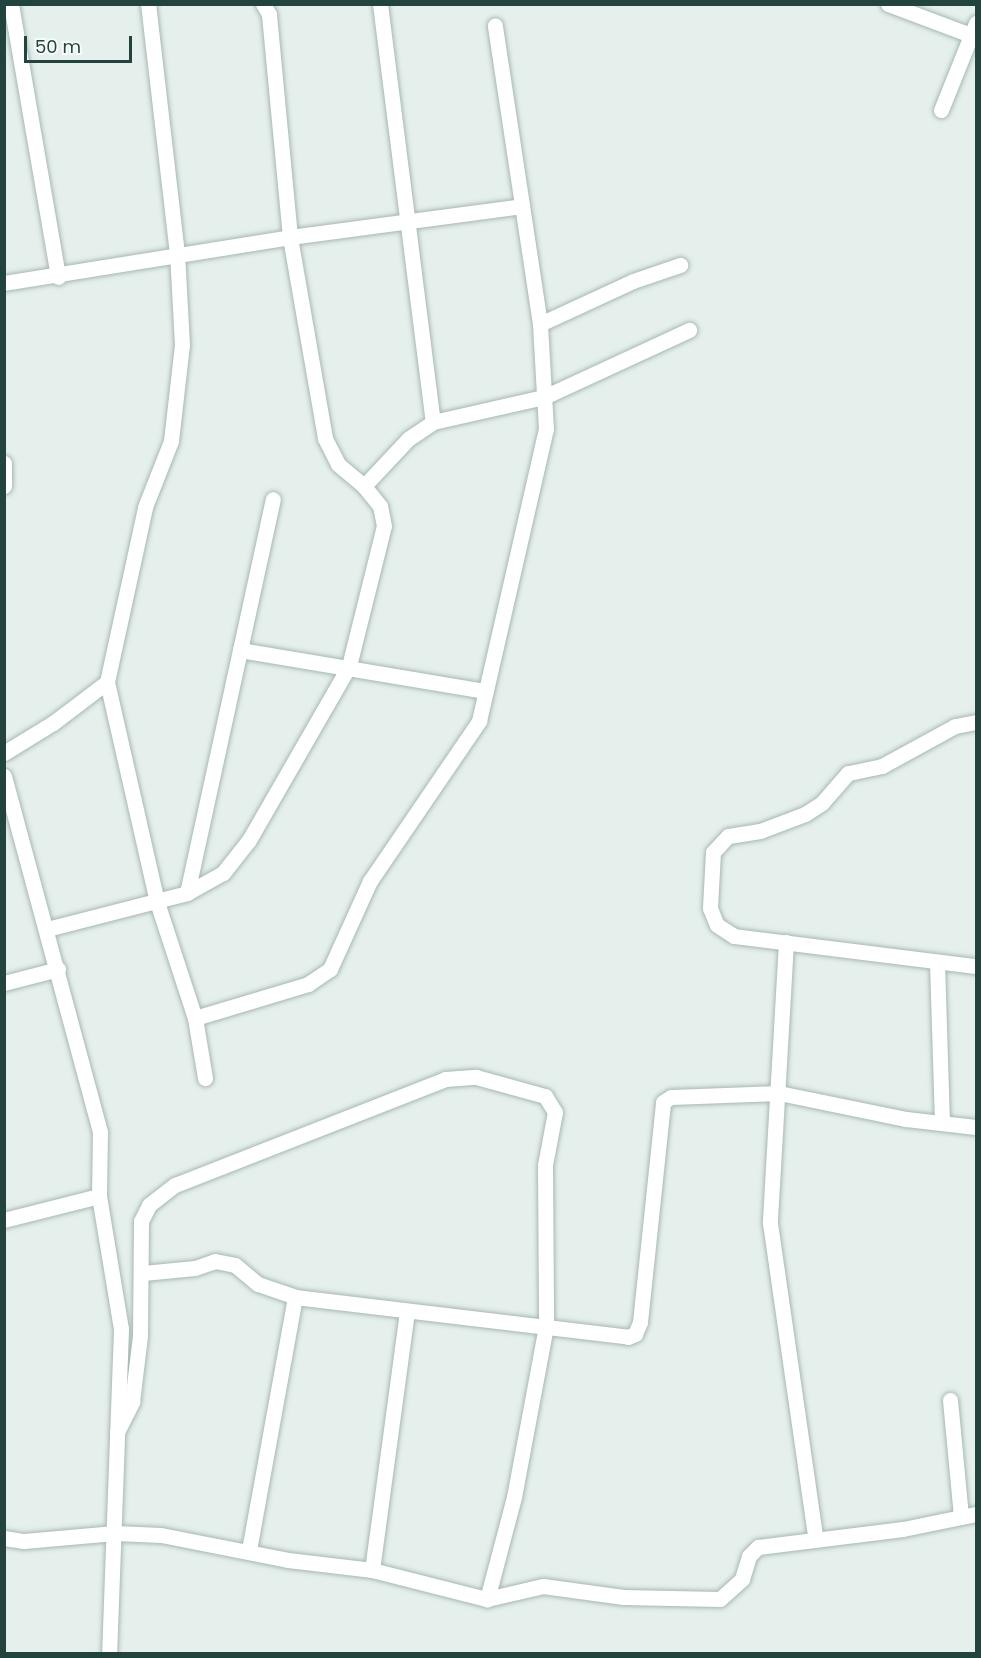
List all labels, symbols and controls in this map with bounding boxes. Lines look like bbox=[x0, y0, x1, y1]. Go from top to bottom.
scale bar bbox=[27, 24, 135, 62]
text: 50 m bbox=[35, 34, 81, 59]

